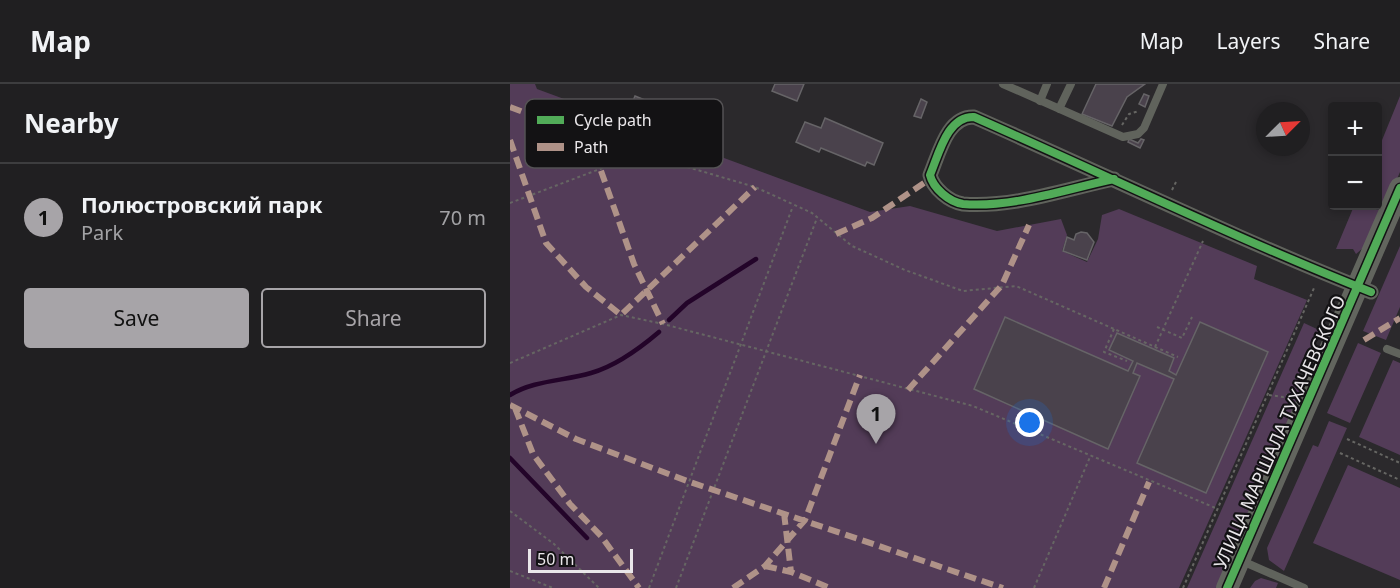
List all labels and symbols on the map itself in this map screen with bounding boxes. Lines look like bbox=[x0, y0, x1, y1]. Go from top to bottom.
legend bbox=[525, 99, 723, 168]
north arrow bbox=[1256, 102, 1310, 156]
text: Cycle path bbox=[574, 109, 652, 131]
text: Path bbox=[574, 136, 608, 158]
street label: УЛИЦА МАРШАЛА ТУХАЧЕВСКОГО bbox=[1208, 291, 1350, 573]
pin: 1 bbox=[856, 394, 896, 444]
your location bbox=[1015, 408, 1044, 437]
scale bar bbox=[528, 546, 633, 574]

